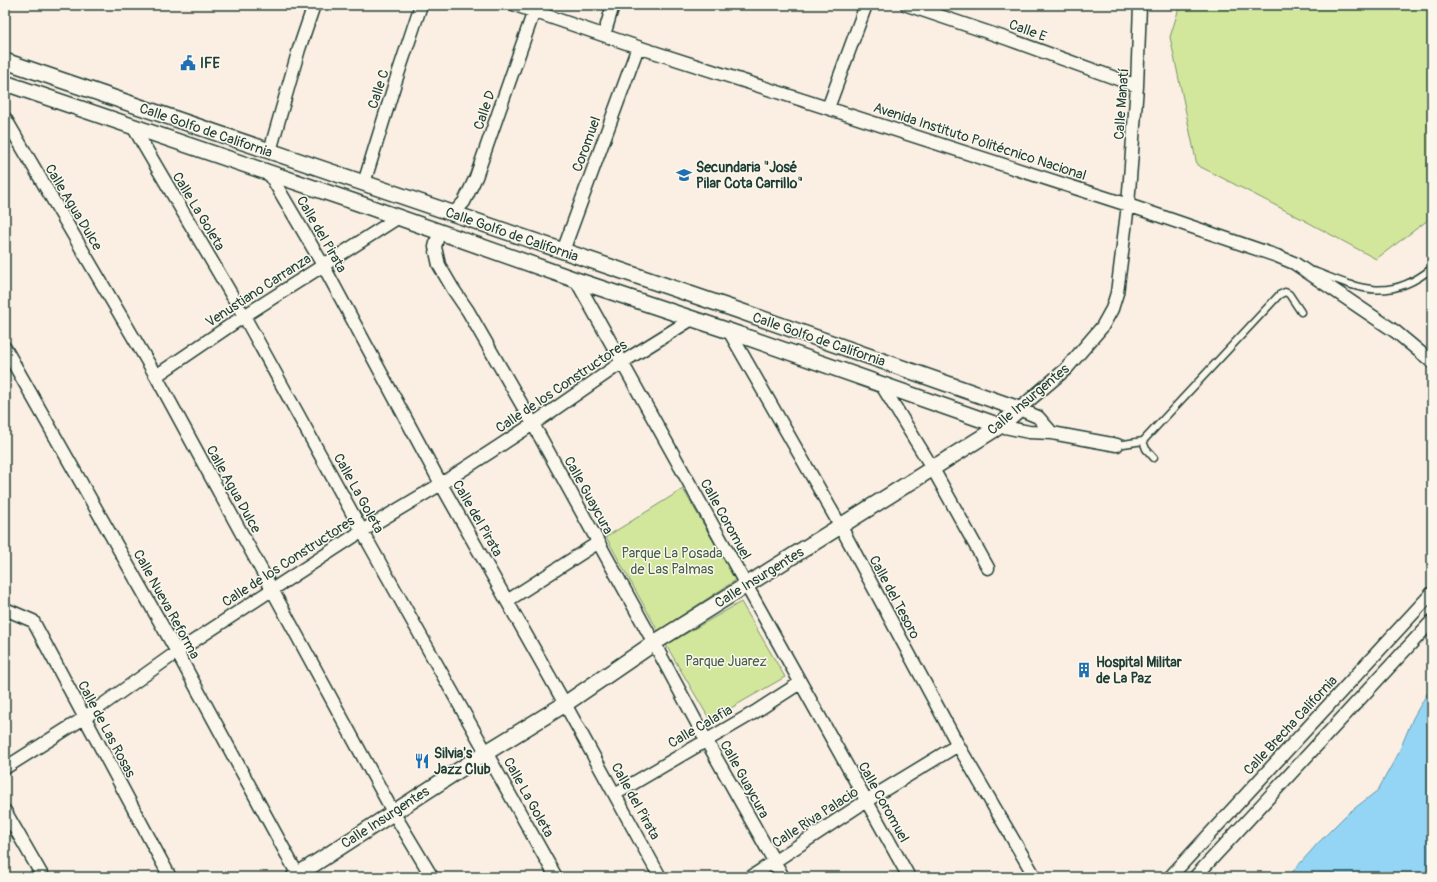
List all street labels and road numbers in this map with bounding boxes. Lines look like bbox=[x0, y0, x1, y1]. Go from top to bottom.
street label: Calle E bbox=[1007, 16, 1049, 45]
street label: Calle C bbox=[364, 67, 393, 111]
street label: Calle Manatí bbox=[1111, 68, 1132, 140]
street label: Calle D bbox=[470, 88, 499, 132]
street label: Avenida Instituto Politécnico Nacional bbox=[871, 99, 1088, 184]
street label: Calle Golfo de California bbox=[137, 100, 275, 161]
street label: Coromuel bbox=[569, 114, 604, 174]
street label: Calle Agua Dulce bbox=[41, 161, 106, 253]
street label: Calle La Goleta bbox=[169, 169, 229, 254]
street label: Calle del Pirata bbox=[293, 193, 350, 276]
street label: Calle Golfo de California bbox=[443, 204, 581, 265]
street label: Venustiano Carranza bbox=[202, 250, 314, 331]
street label: Calle Golfo de California bbox=[750, 309, 888, 370]
street label: Calle de los Constructores bbox=[492, 336, 631, 437]
street label: Calle Insurgentes bbox=[984, 360, 1073, 439]
street label: Calle Agua Dulce bbox=[203, 443, 265, 536]
street label: Calle La Goleta bbox=[330, 450, 387, 536]
street label: Calle Guaycura bbox=[560, 453, 617, 537]
street label: Calle Coromuel bbox=[696, 476, 755, 562]
street label: Calle del Pirata bbox=[449, 477, 506, 560]
street label: Calle de los Constructores bbox=[219, 512, 358, 611]
street label: Calle Insurgentes bbox=[712, 543, 807, 612]
street label: Calle Nueva Reforma bbox=[129, 547, 204, 662]
street label: Calle del Tesoro bbox=[865, 553, 924, 642]
street label: Calle Brecha California bbox=[1240, 672, 1341, 779]
street label: Calle de Las Rosas bbox=[74, 678, 140, 781]
street label: Calle Calafia bbox=[665, 701, 735, 752]
street label: Calle Guaycura bbox=[716, 737, 773, 821]
street label: Calle La Goleta bbox=[500, 754, 557, 840]
street label: Calle Coromuel bbox=[854, 759, 913, 845]
street label: Calle del Pirata bbox=[607, 760, 664, 843]
street label: Calle Insurgentes bbox=[338, 782, 433, 852]
street label: Calle Riva Palacio bbox=[769, 783, 862, 852]

